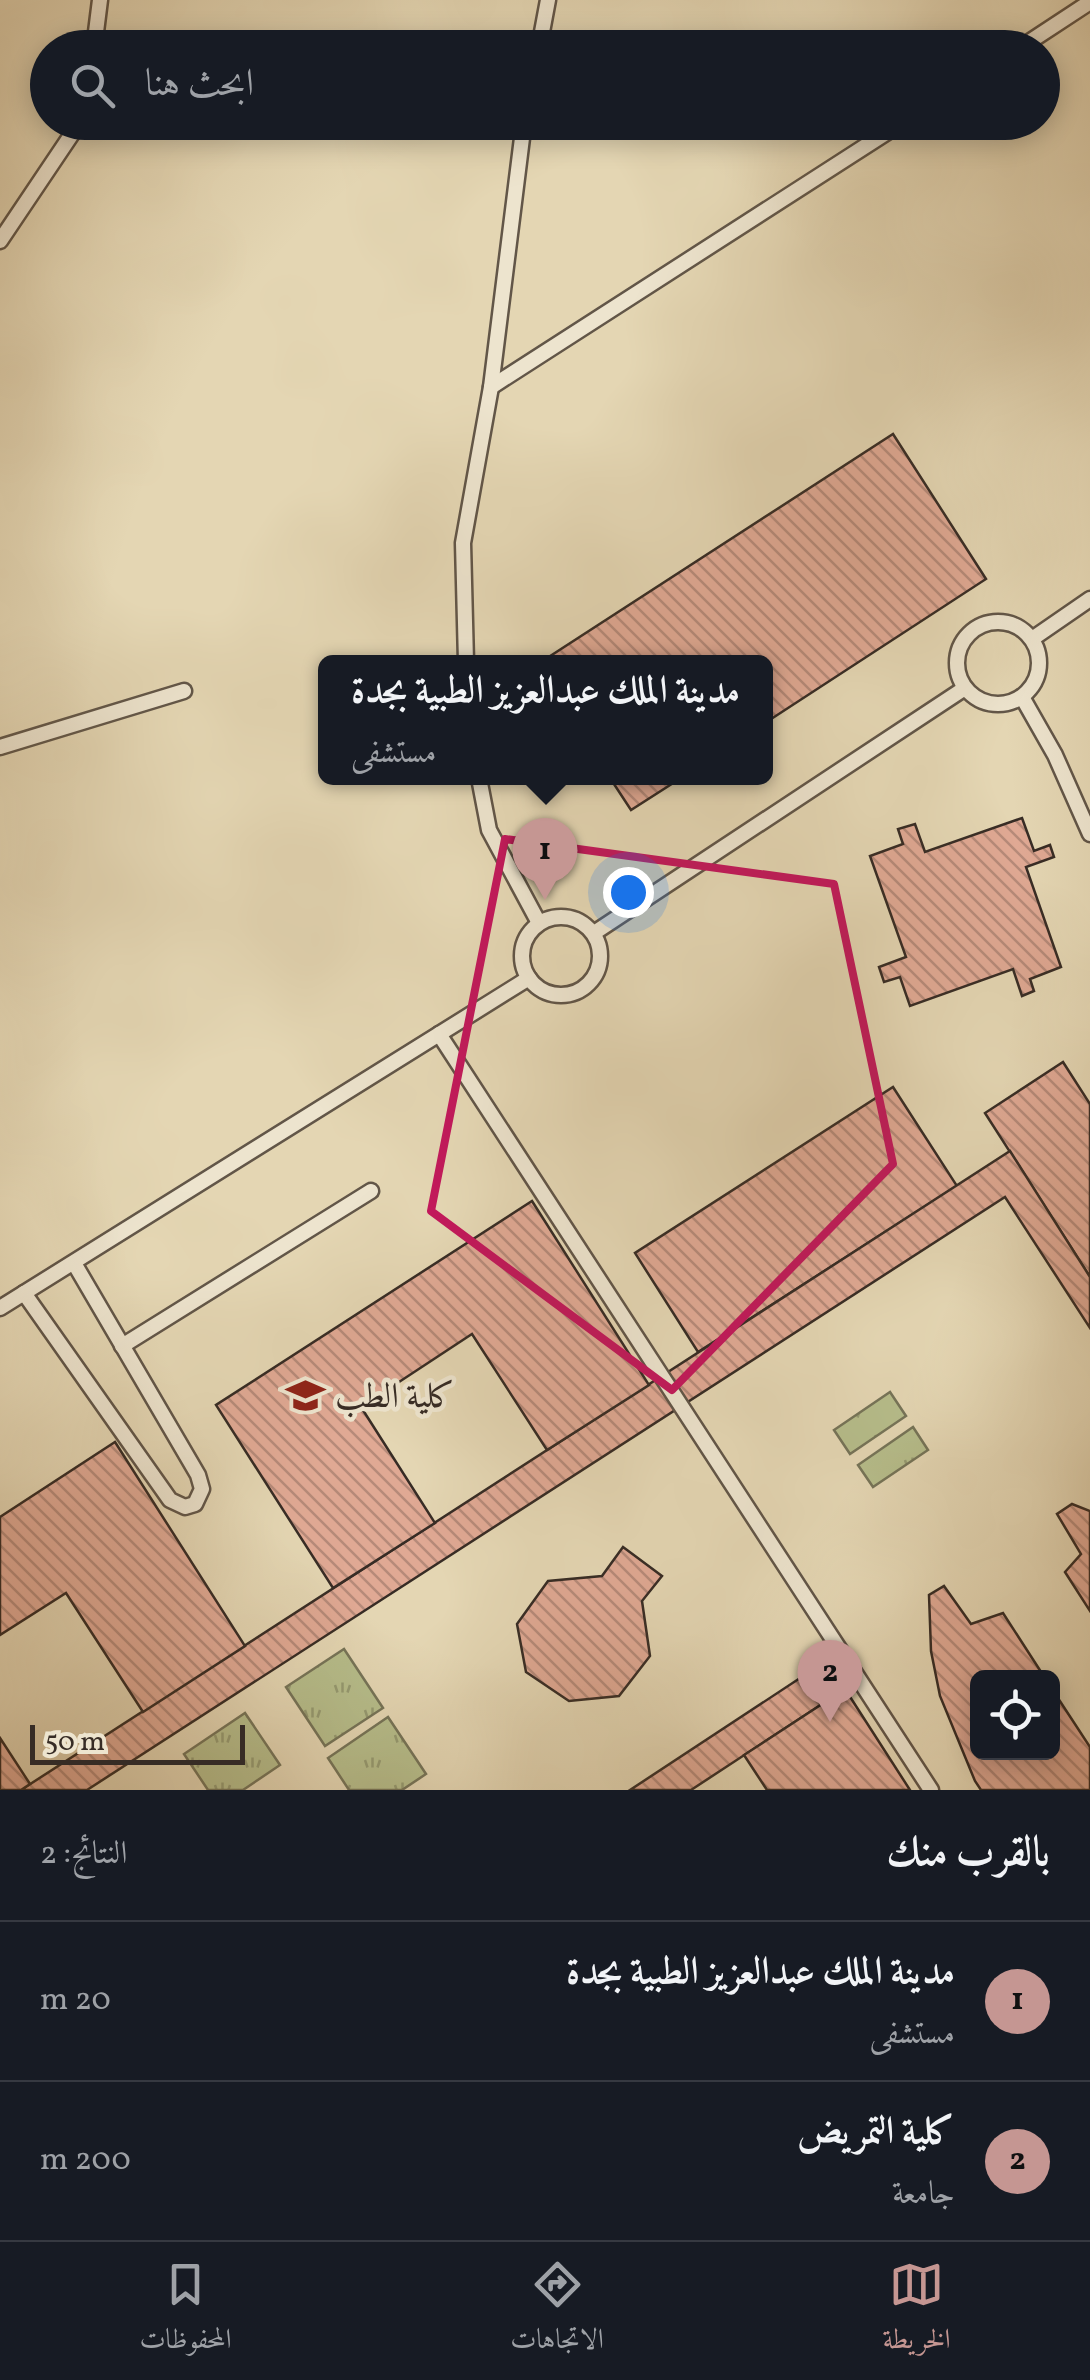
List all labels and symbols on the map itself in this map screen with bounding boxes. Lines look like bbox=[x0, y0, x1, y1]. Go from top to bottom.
pin: 1 bbox=[512, 818, 578, 900]
your location bbox=[603, 867, 654, 918]
school or university icon: كلية الطب bbox=[284, 1374, 326, 1416]
place label: كلية الطب bbox=[335, 1374, 455, 1422]
pin: 2 bbox=[798, 1640, 862, 1722]
scale bar bbox=[30, 1720, 245, 1764]

